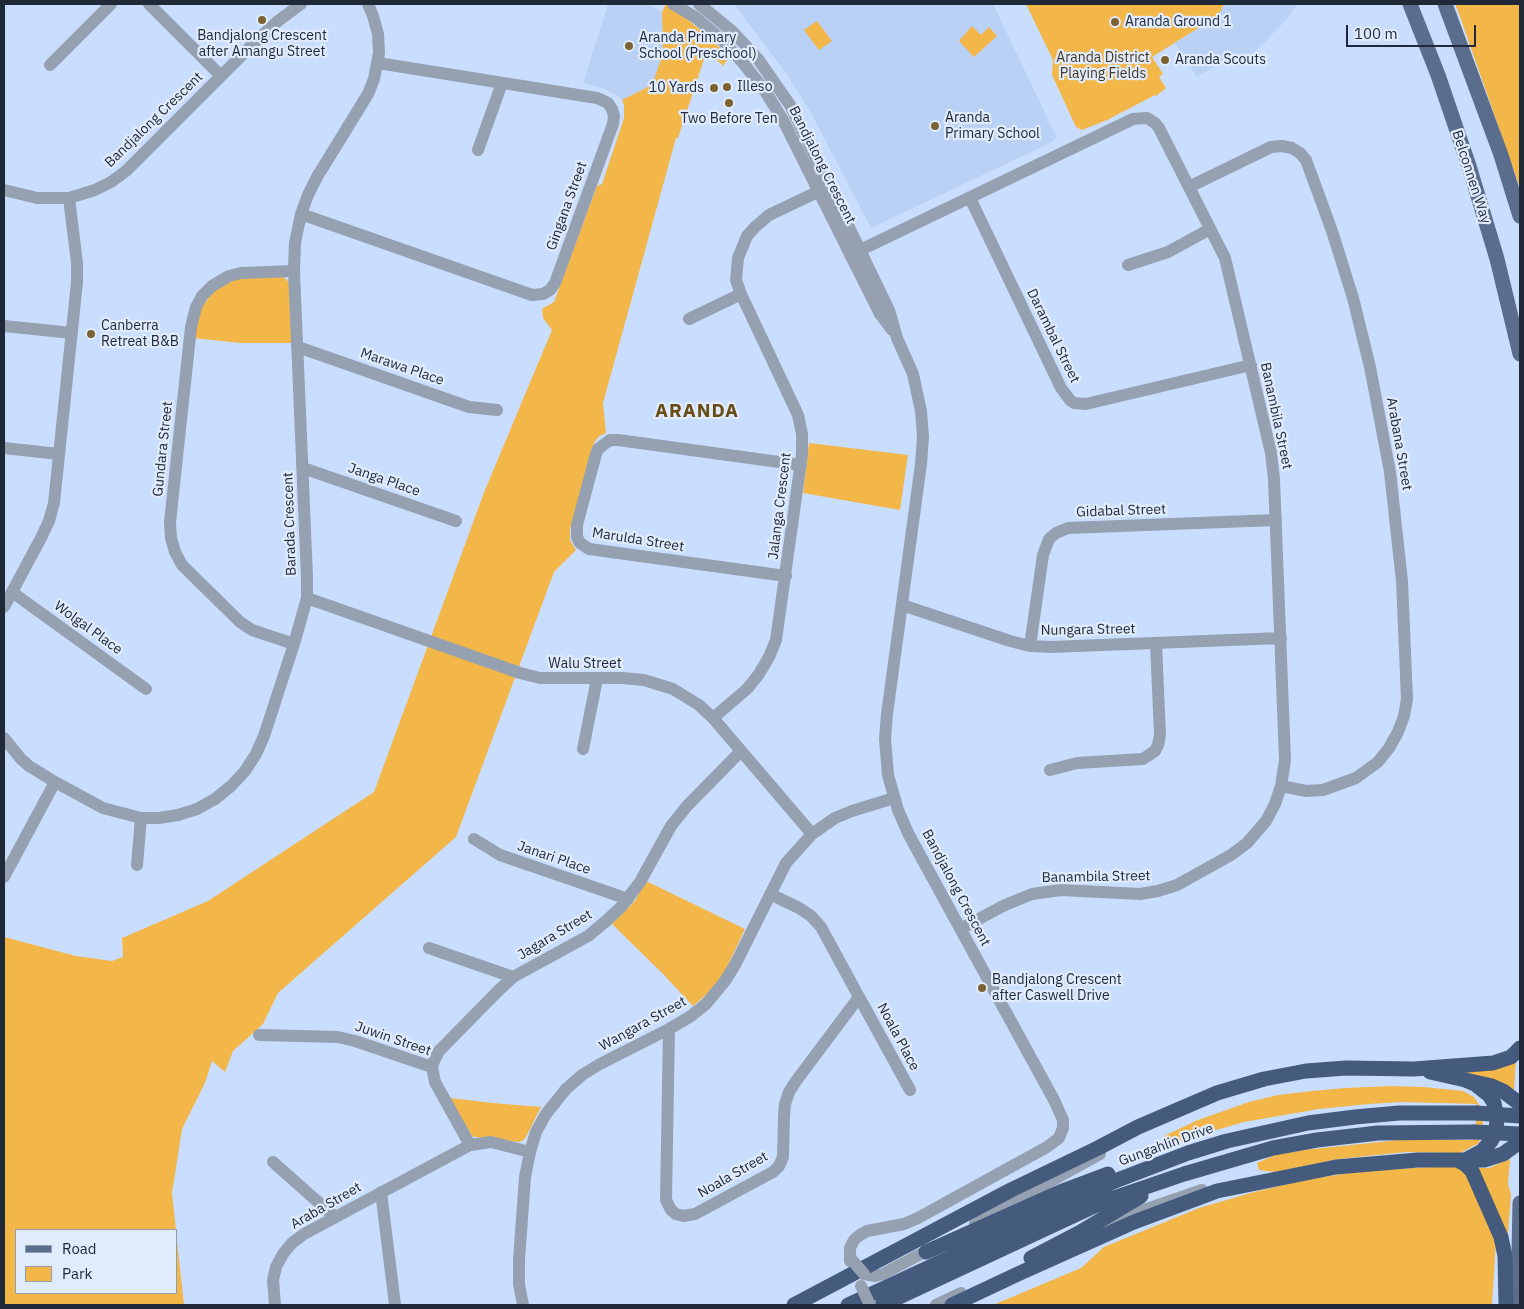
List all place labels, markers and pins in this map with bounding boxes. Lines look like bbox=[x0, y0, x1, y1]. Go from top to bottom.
marker: Bandjalong Crescent after Amangu Street bbox=[256, 14, 268, 26]
place label: Aranda Ground 1 bbox=[1125, 14, 1232, 30]
marker: Aranda Ground 1 bbox=[1109, 16, 1121, 28]
place label: Bandjalong Crescent after Amangu Street bbox=[197, 28, 327, 60]
place label: Aranda Primary School (Preschool) bbox=[639, 30, 757, 62]
marker: Aranda Primary School (Preschool) bbox=[623, 40, 635, 52]
place label: Aranda Scouts bbox=[1175, 52, 1266, 68]
marker: Aranda Scouts bbox=[1159, 54, 1171, 66]
place label: Illeso bbox=[737, 79, 772, 95]
place label: 10 Yards bbox=[649, 80, 704, 96]
marker: Illeso bbox=[721, 81, 733, 93]
marker: 10 Yards bbox=[708, 82, 720, 94]
marker: Two Before Ten bbox=[723, 97, 735, 109]
place label: Aranda Primary School bbox=[945, 110, 1040, 142]
place label: Two Before Ten bbox=[680, 111, 778, 127]
marker: Aranda Primary School bbox=[929, 120, 941, 132]
place label: Canberra Retreat B&B bbox=[101, 318, 179, 351]
marker: Canberra Retreat B&B bbox=[85, 328, 97, 340]
place label: Bandjalong Crescent after Caswell Drive bbox=[992, 972, 1122, 1004]
marker: Bandjalong Crescent after Caswell Drive bbox=[976, 982, 988, 994]

